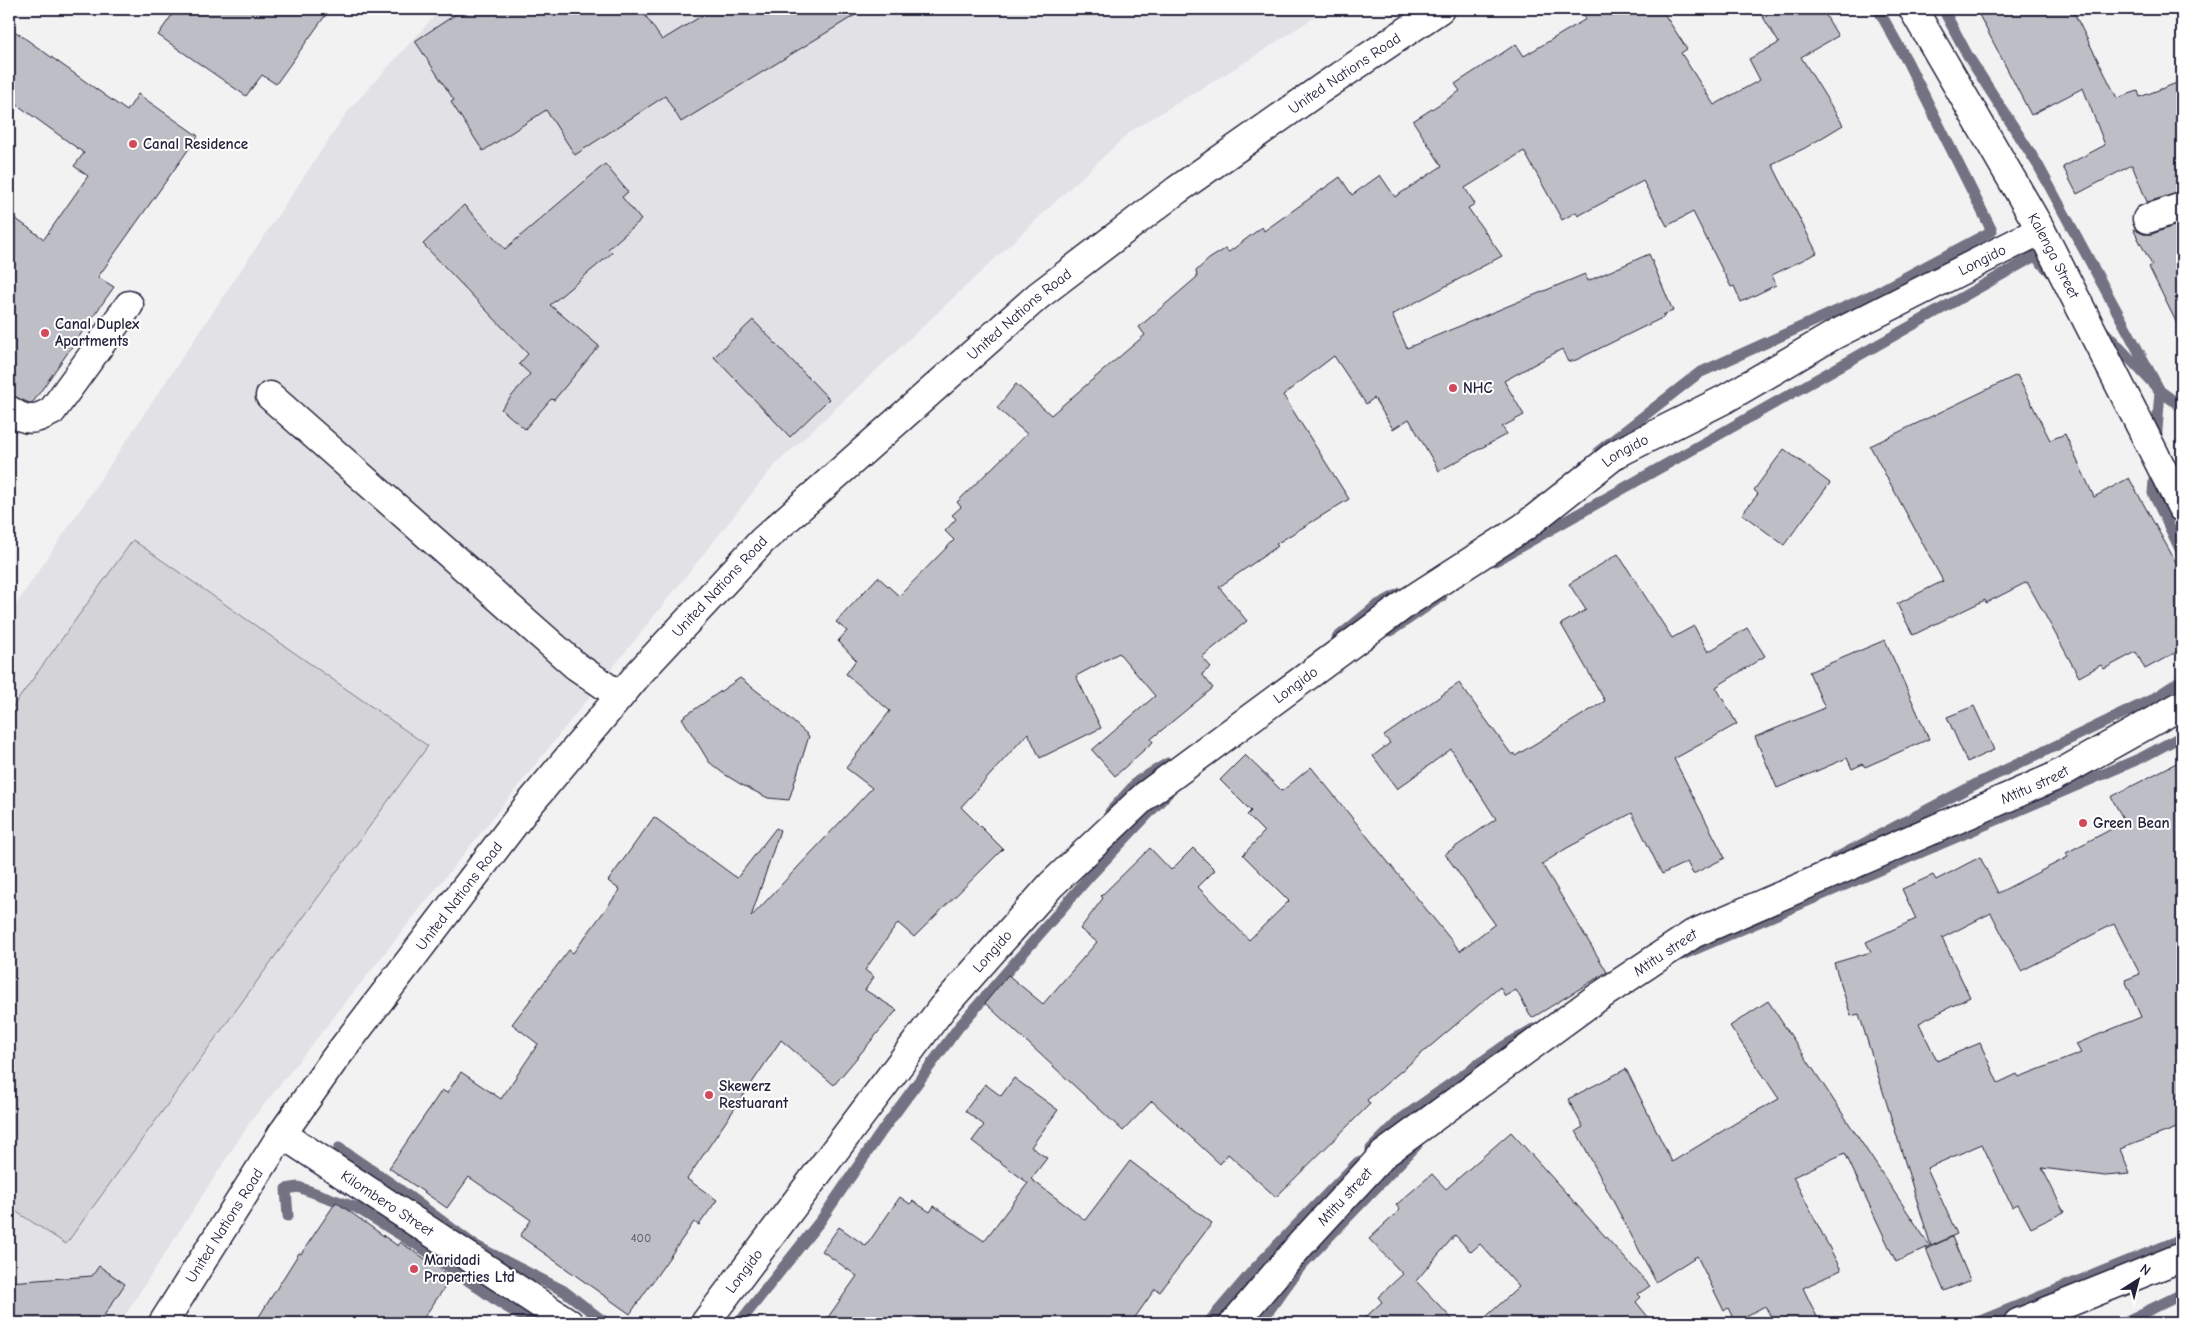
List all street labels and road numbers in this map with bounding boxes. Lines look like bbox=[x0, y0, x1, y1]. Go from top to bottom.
street label: United Nations Road bbox=[1285, 29, 1404, 118]
street label: Kalenga Street bbox=[2024, 210, 2083, 302]
street label: Longido bbox=[1955, 240, 2009, 279]
street label: United Nations Road bbox=[963, 265, 1075, 364]
street label: Longido bbox=[1598, 430, 1651, 471]
street label: United Nations Road bbox=[668, 532, 771, 641]
street label: Longido bbox=[1270, 663, 1321, 707]
street label: Mtitu street bbox=[1998, 761, 2072, 808]
street label: United Nations Road bbox=[412, 838, 506, 954]
street label: Mtitu street bbox=[1630, 924, 1700, 980]
street label: Longido bbox=[969, 926, 1016, 976]
street label: Mtitu street bbox=[1313, 1163, 1376, 1230]
street label: United Nations Road bbox=[182, 1165, 267, 1286]
street label: Kilombero Street bbox=[338, 1166, 438, 1241]
street label: Longido bbox=[722, 1245, 767, 1297]

